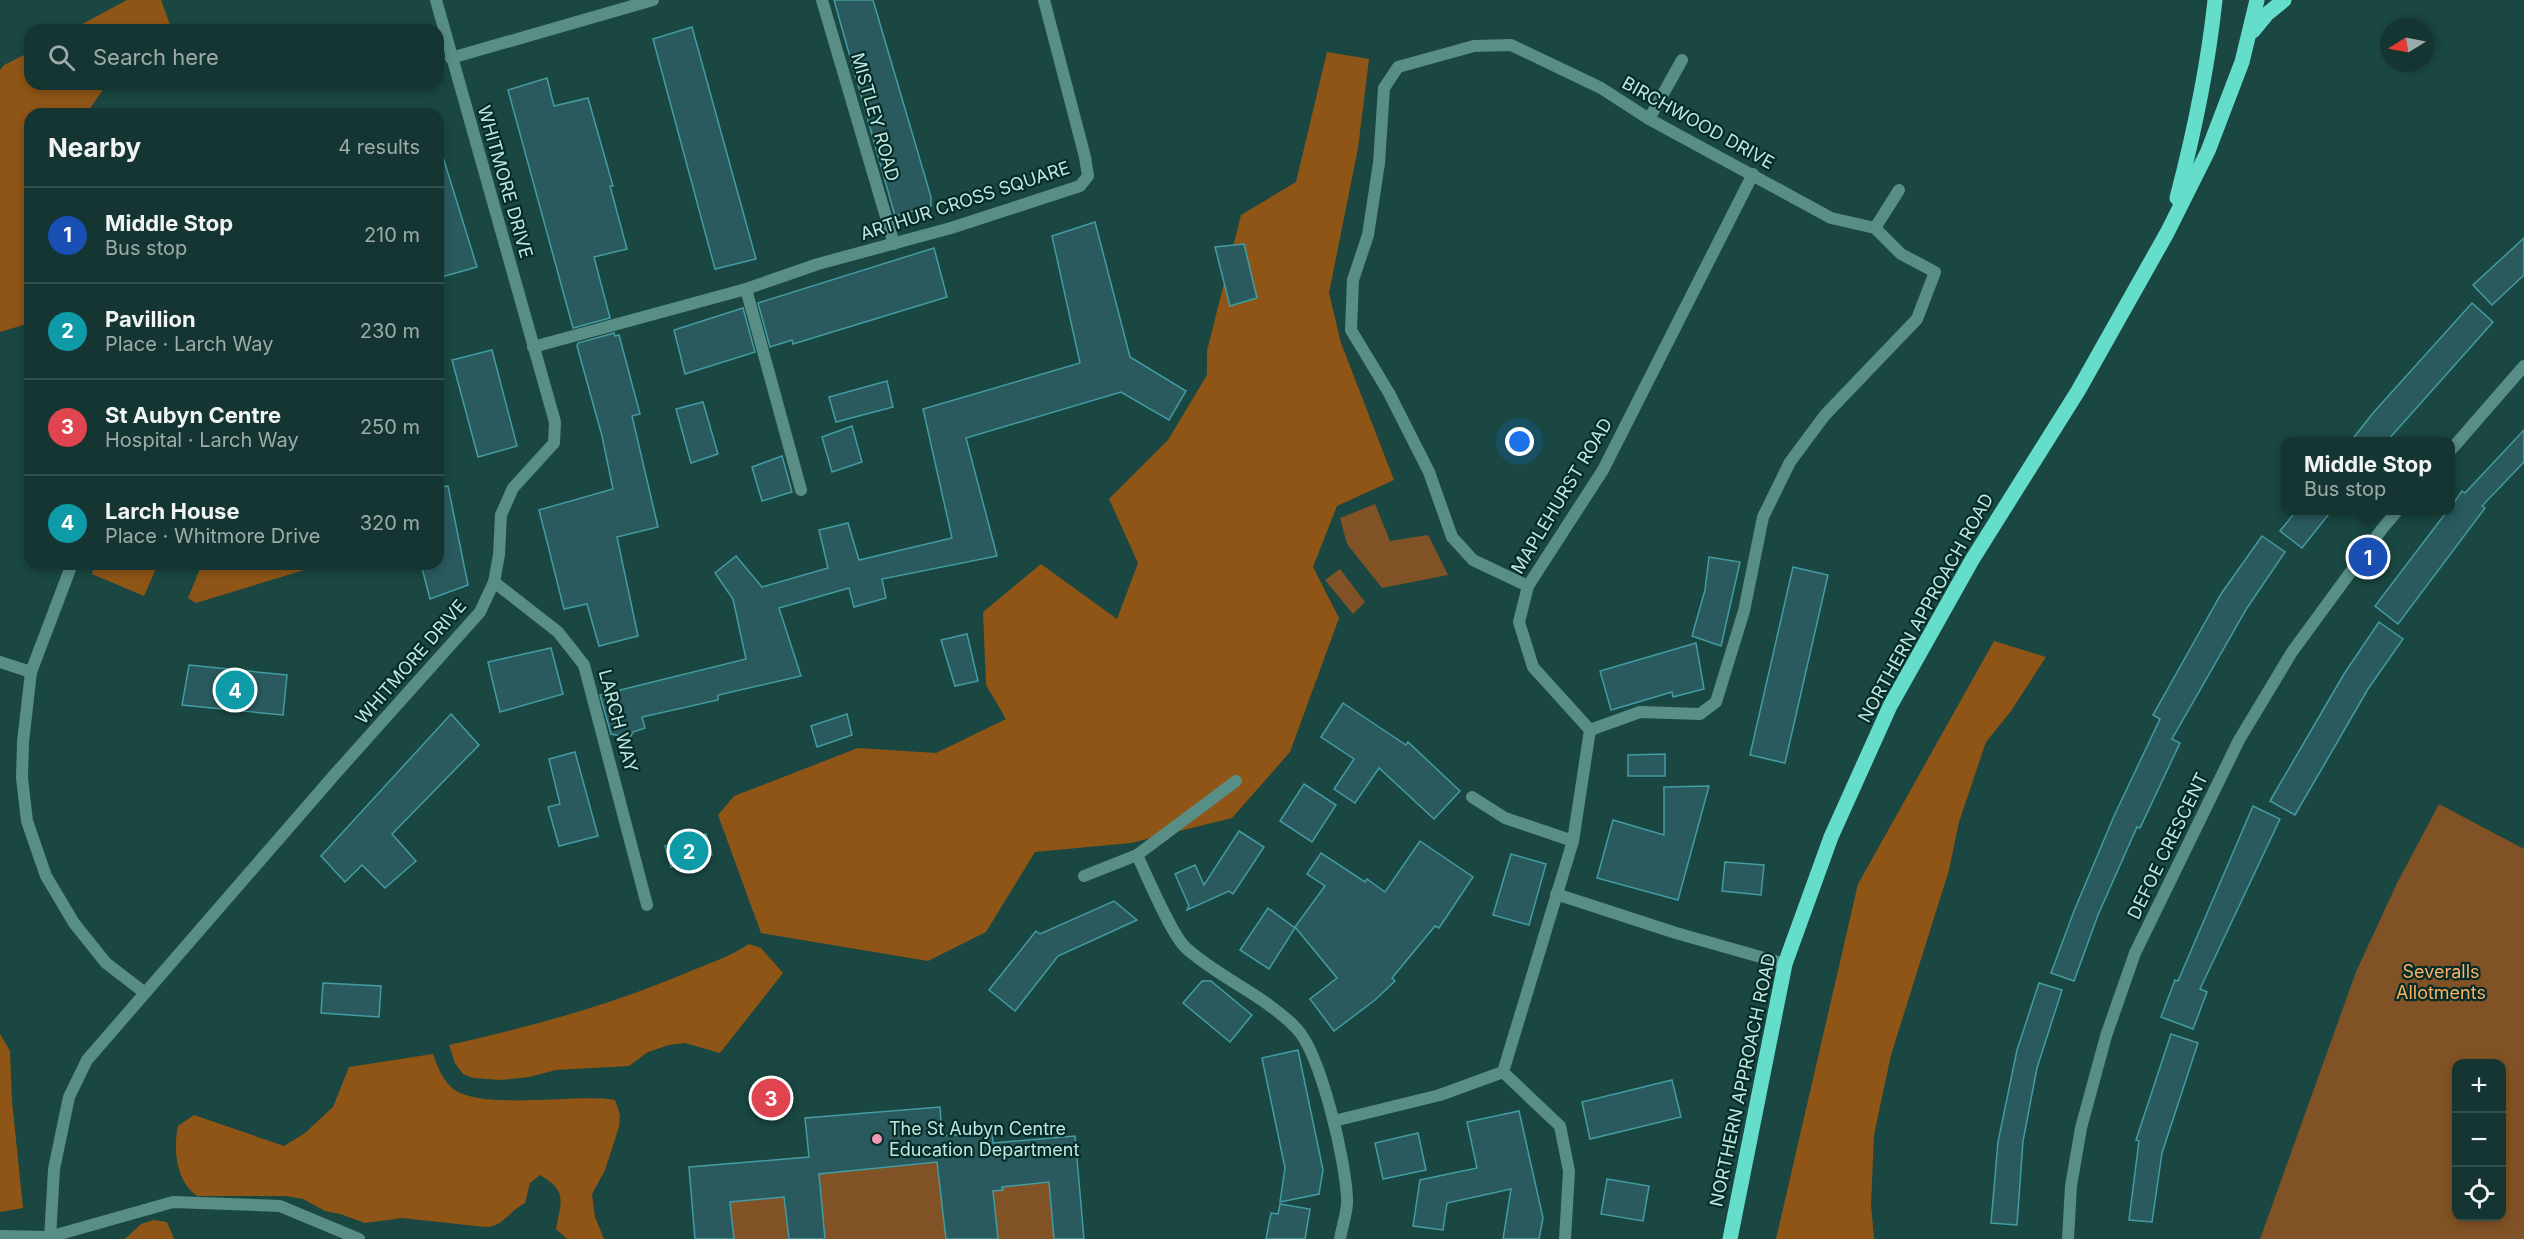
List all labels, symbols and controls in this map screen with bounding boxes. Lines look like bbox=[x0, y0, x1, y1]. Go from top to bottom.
north arrow bbox=[2380, 18, 2434, 72]
search box bbox=[24, 24, 444, 90]
icon: search bbox=[45, 41, 78, 74]
text: Search here bbox=[93, 44, 219, 70]
street label: MISTLEY ROAD bbox=[847, 50, 904, 184]
street label: BIRCHWOOD DRIVE bbox=[1619, 72, 1778, 173]
street label: WHITMORE DRIVE bbox=[474, 103, 537, 261]
text: Nearby bbox=[48, 132, 141, 163]
text: 4 results bbox=[338, 135, 420, 159]
street label: ARTHUR CROSS SQUARE bbox=[858, 157, 1072, 244]
text: Middle Stop bbox=[105, 210, 233, 236]
text: 1 bbox=[63, 223, 72, 247]
text: 210 m bbox=[364, 223, 420, 247]
text: Bus stop bbox=[105, 236, 187, 260]
text: Pavillion bbox=[105, 306, 196, 332]
text: 2 bbox=[61, 319, 74, 343]
text: 230 m bbox=[360, 319, 420, 343]
text: Place · Larch Way bbox=[105, 332, 273, 356]
text: St Aubyn Centre bbox=[105, 402, 281, 428]
street label: MAPLEHURST ROAD bbox=[1507, 414, 1616, 577]
text: 3 bbox=[61, 415, 74, 439]
text: 250 m bbox=[360, 415, 420, 439]
your location bbox=[1505, 427, 1534, 456]
text: Hospital · Larch Way bbox=[105, 428, 299, 452]
popup bbox=[2281, 437, 2455, 515]
text: Middle Stop bbox=[2304, 451, 2432, 477]
text: Bus stop bbox=[2304, 477, 2386, 501]
street label: NORTHERN APPROACH ROAD bbox=[1854, 490, 1997, 726]
text: Larch House bbox=[105, 498, 240, 524]
text: 4 bbox=[61, 511, 74, 535]
text: 320 m bbox=[360, 511, 420, 535]
text: Place · Whitmore Drive bbox=[105, 524, 321, 548]
pin: 1 bbox=[2348, 534, 2388, 580]
street label: WHITMORE DRIVE bbox=[351, 595, 470, 728]
street label: LARCH WAY bbox=[595, 667, 642, 775]
pin: 4 bbox=[216, 668, 254, 712]
street label: DEFOE CRESCENT bbox=[2123, 769, 2212, 922]
pin: 2 bbox=[670, 828, 708, 874]
street label: NORTHERN APPROACH ROAD bbox=[1705, 951, 1780, 1209]
park label: Severalls Allotments bbox=[2396, 961, 2486, 1003]
map controls bbox=[2452, 1059, 2506, 1221]
button: + bbox=[2452, 1059, 2506, 1113]
pin: 3 bbox=[752, 1076, 790, 1120]
button: − bbox=[2452, 1113, 2506, 1167]
place label: The St Aubyn Centre Education Department bbox=[889, 1118, 1079, 1160]
marker: The St Aubyn Centre Education Department bbox=[870, 1132, 884, 1146]
button: locate bbox=[2452, 1167, 2506, 1221]

